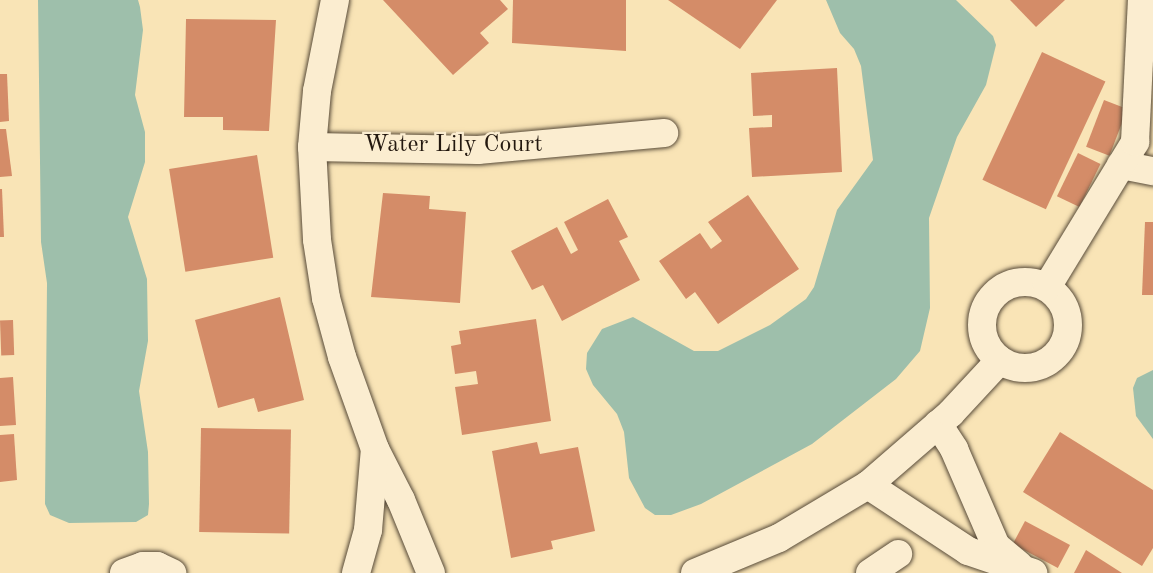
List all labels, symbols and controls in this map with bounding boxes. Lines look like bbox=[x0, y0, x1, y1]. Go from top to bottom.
street label: Water Lily Court bbox=[363, 132, 543, 160]

